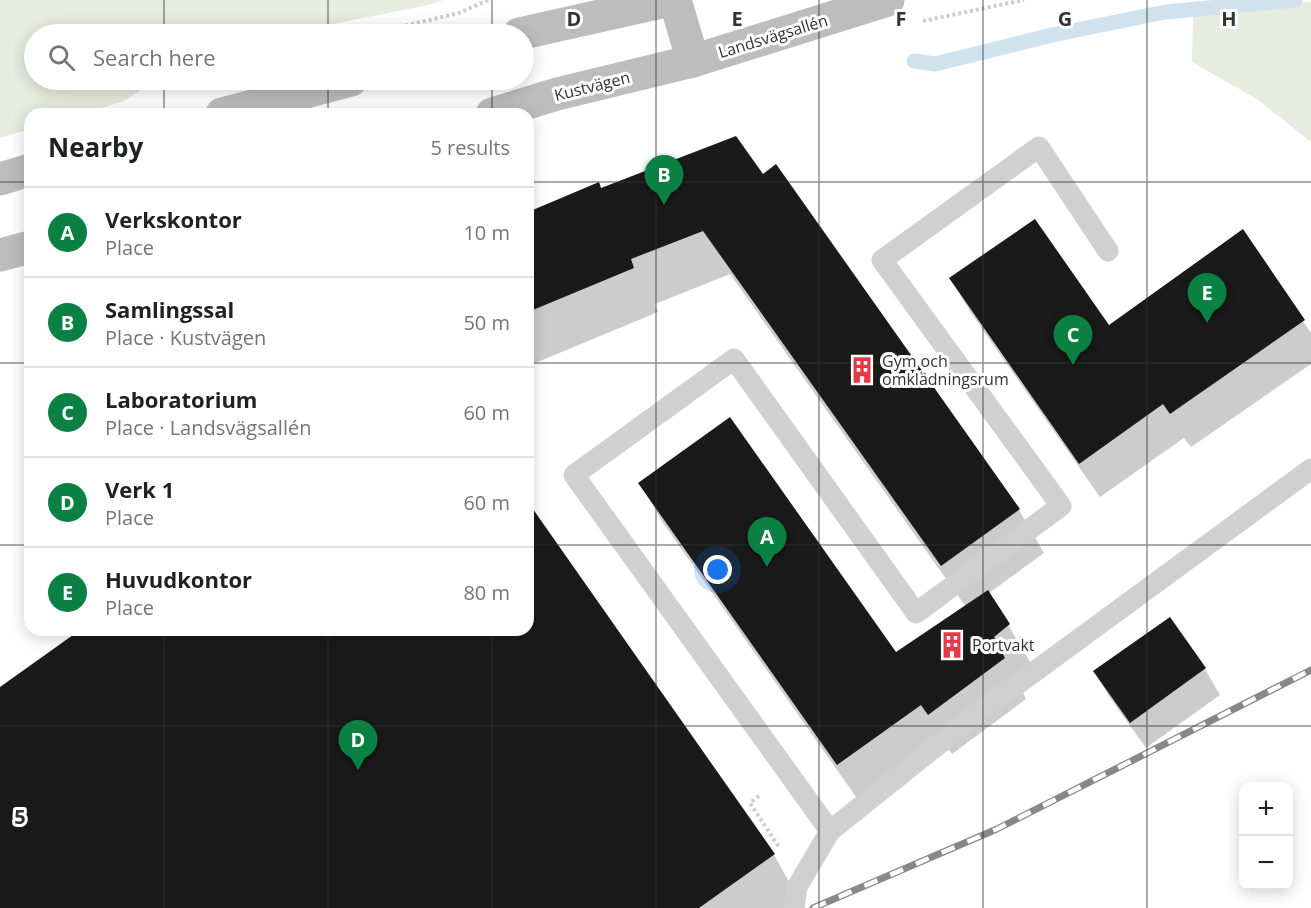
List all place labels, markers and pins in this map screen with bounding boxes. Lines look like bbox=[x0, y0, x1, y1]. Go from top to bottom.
pin: B bbox=[644, 156, 684, 205]
pin: E bbox=[1188, 274, 1226, 323]
pin: C bbox=[1054, 316, 1092, 365]
place label: Gym och omklädningsrum bbox=[882, 350, 1009, 390]
building icon: Gym och omklädningsrum bbox=[847, 355, 877, 385]
pin: A bbox=[748, 518, 786, 567]
building icon: Portvakt bbox=[937, 630, 967, 660]
place label: Portvakt bbox=[972, 634, 1035, 656]
pin: D bbox=[338, 720, 378, 770]

